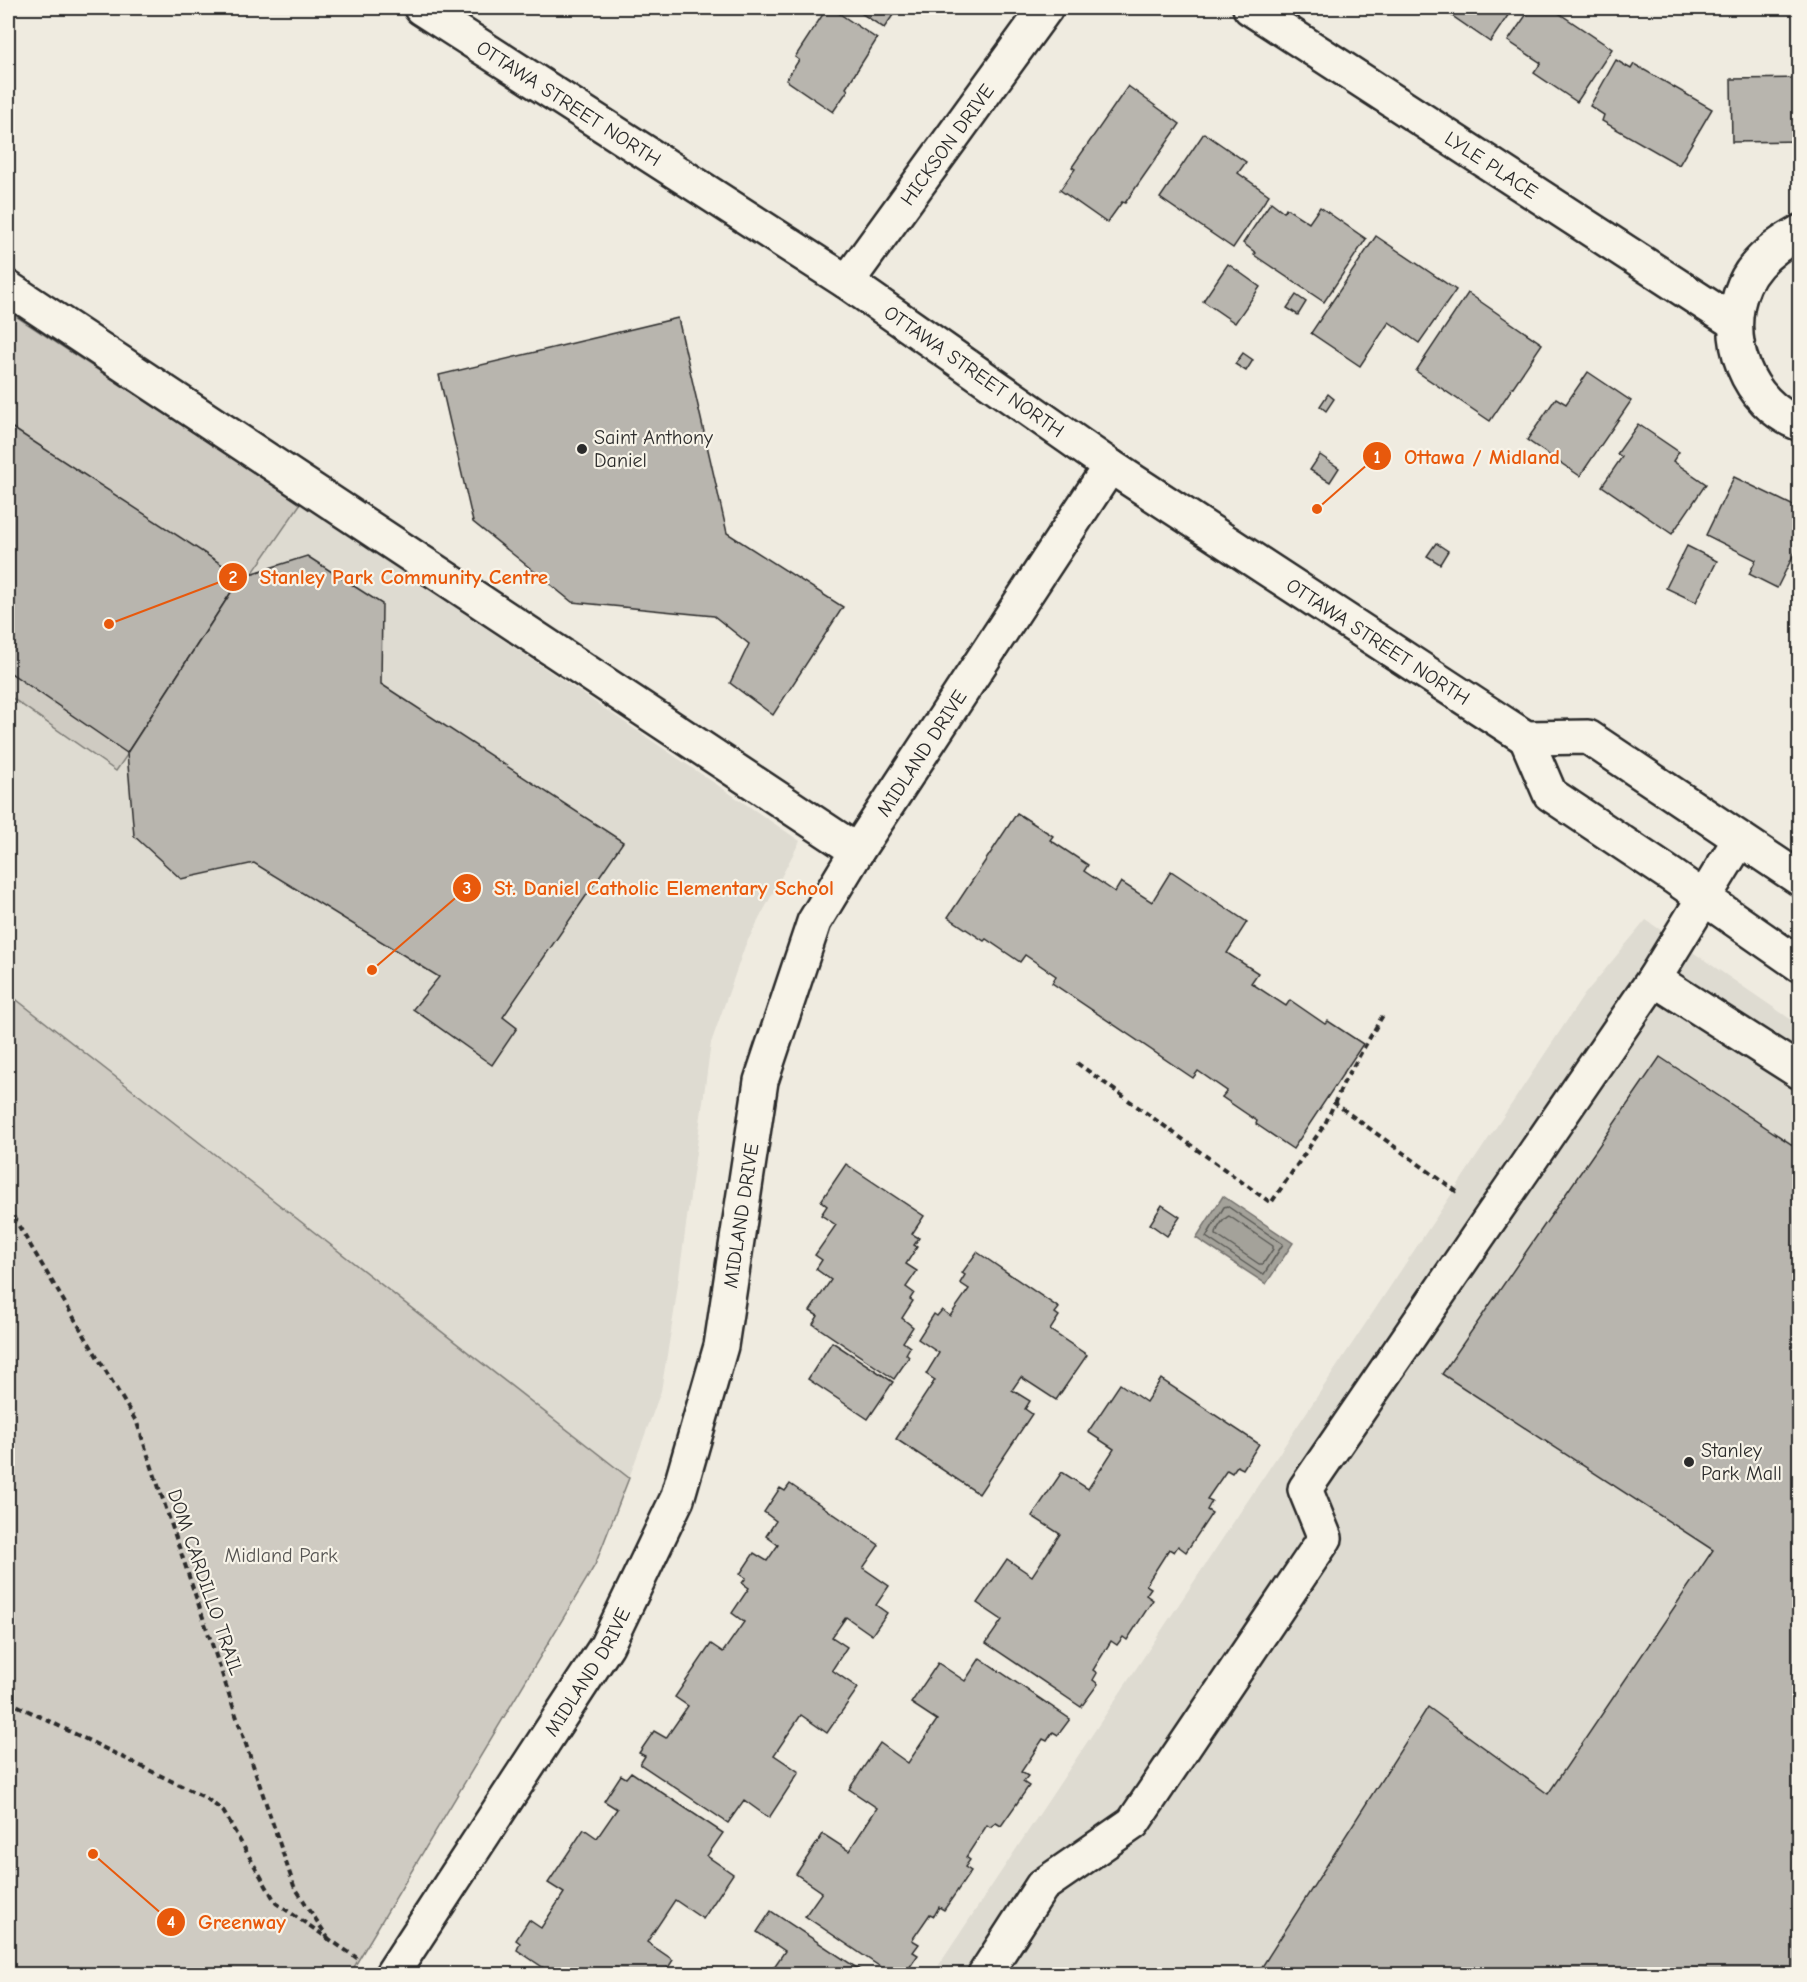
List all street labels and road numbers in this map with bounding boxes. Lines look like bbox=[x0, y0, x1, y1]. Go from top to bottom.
street label: OTTAWA STREET NORTH bbox=[472, 36, 665, 171]
street label: HICKSON DRIVE bbox=[896, 80, 999, 210]
street label: LYLE PLACE bbox=[1440, 127, 1542, 204]
street label: OTTAWA STREET NORTH bbox=[880, 301, 1069, 442]
street label: OTTAWA STREET NORTH bbox=[1282, 574, 1474, 710]
street label: MIDLAND DRIVE bbox=[872, 686, 972, 821]
street label: MIDLAND DRIVE bbox=[719, 1142, 763, 1290]
street label: DOM CARDILLO TRAIL bbox=[163, 1486, 248, 1678]
street label: MIDLAND DRIVE bbox=[540, 1604, 635, 1740]

